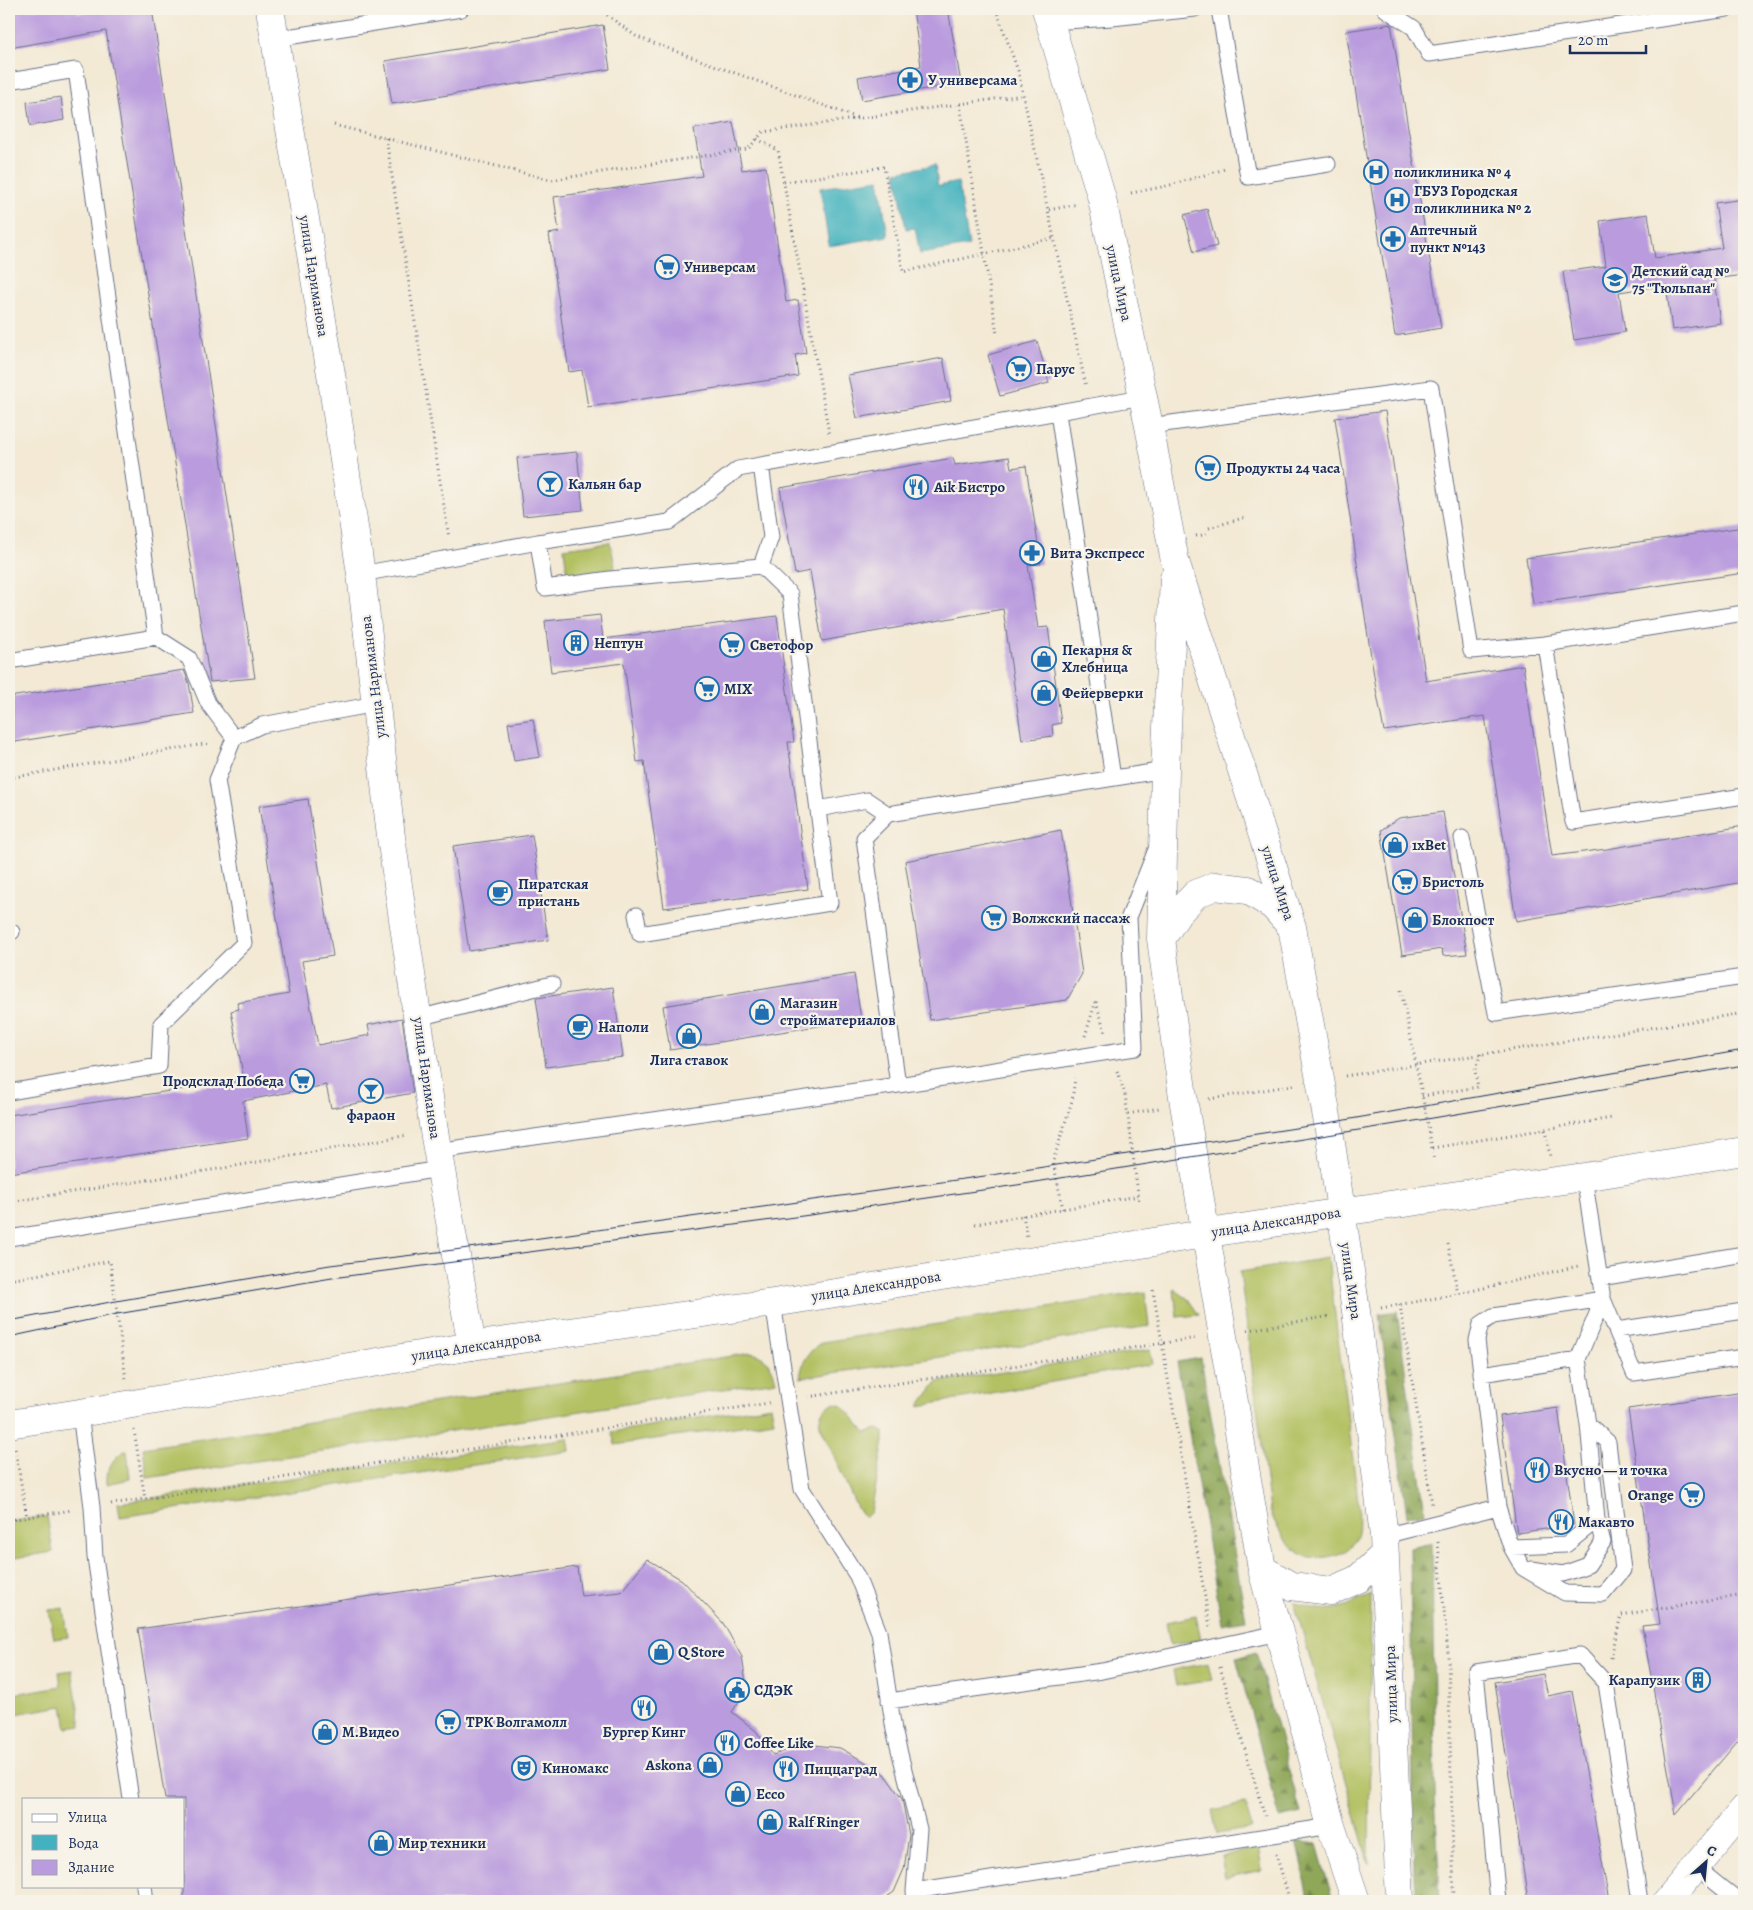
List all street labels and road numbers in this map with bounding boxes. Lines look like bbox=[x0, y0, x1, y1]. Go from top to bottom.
street label: улица Нариманова bbox=[294, 213, 334, 338]
street label: улица Мира bbox=[1101, 242, 1137, 323]
street label: улица Нариманова bbox=[356, 615, 391, 740]
street label: улица Мира bbox=[1256, 842, 1299, 923]
street label: улица Нариманова bbox=[408, 1015, 445, 1140]
street label: улица Александрова bbox=[1209, 1202, 1342, 1242]
street label: улица Мира bbox=[1336, 1240, 1366, 1321]
street label: улица Александрова bbox=[809, 1266, 942, 1306]
street label: улица Александрова bbox=[409, 1326, 542, 1366]
street label: улица Мира bbox=[1380, 1645, 1402, 1724]

